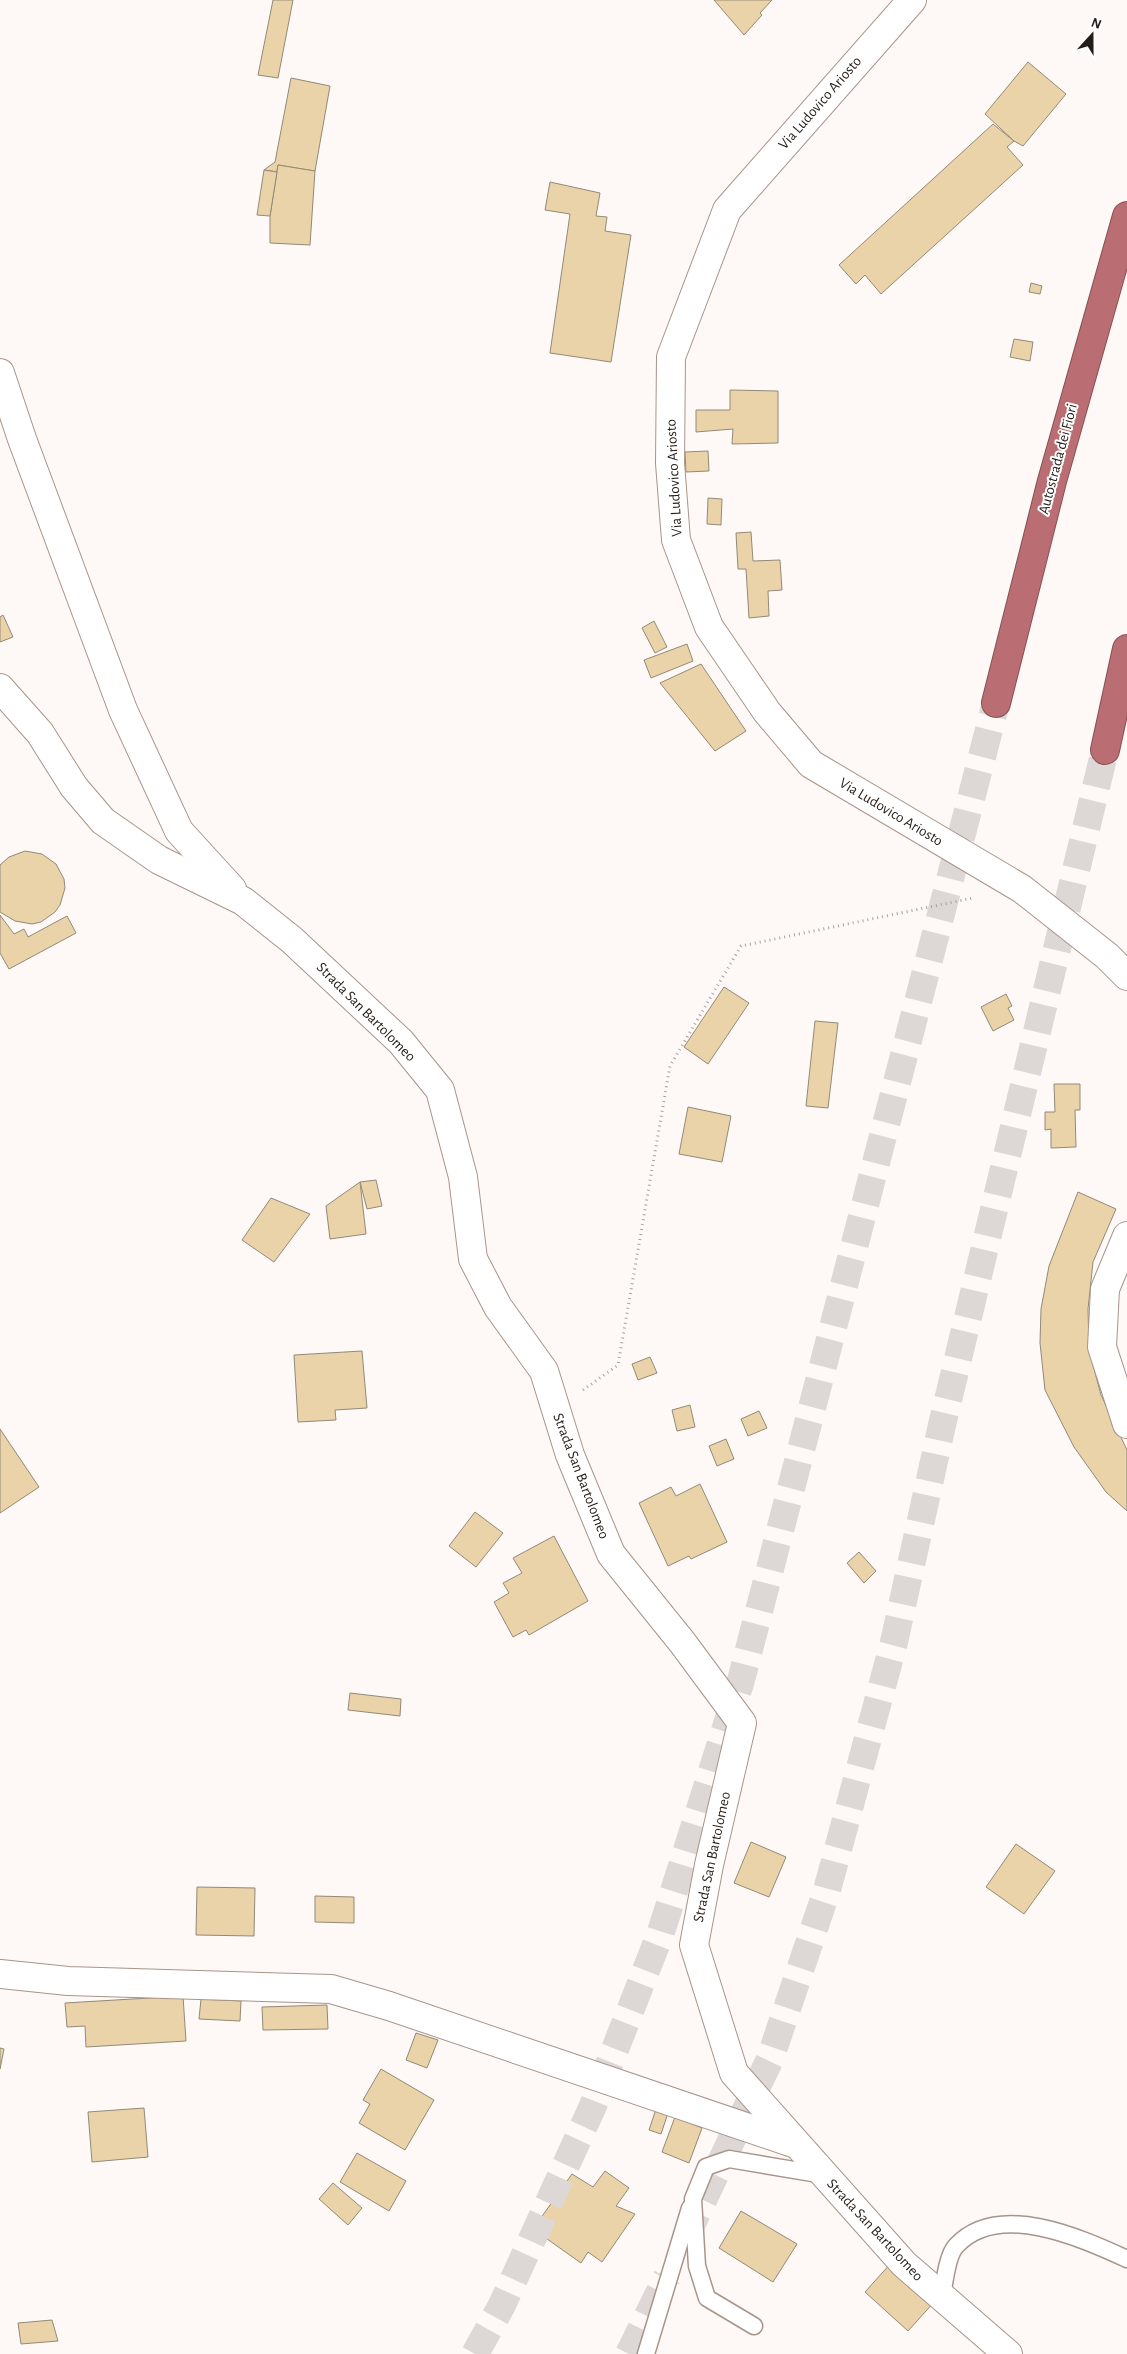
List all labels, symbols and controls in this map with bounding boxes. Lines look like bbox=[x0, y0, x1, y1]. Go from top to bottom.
north arrow bbox=[1067, 10, 1117, 60]
text: N bbox=[1089, 16, 1103, 32]
street label: Via Ludovico Ariosto bbox=[776, 54, 864, 152]
street label: Autostrada dei Fiori bbox=[1036, 402, 1080, 516]
street label: Via Ludovico Ariosto bbox=[663, 419, 685, 537]
street label: Via Ludovico Ariosto bbox=[837, 775, 945, 849]
street label: Strada San Bartolomeo bbox=[314, 960, 418, 1064]
street label: Strada San Bartolomeo bbox=[550, 1411, 612, 1541]
street label: Strada San Bartolomeo bbox=[691, 1790, 733, 1924]
street label: Strada San Bartolomeo bbox=[824, 2176, 926, 2284]

